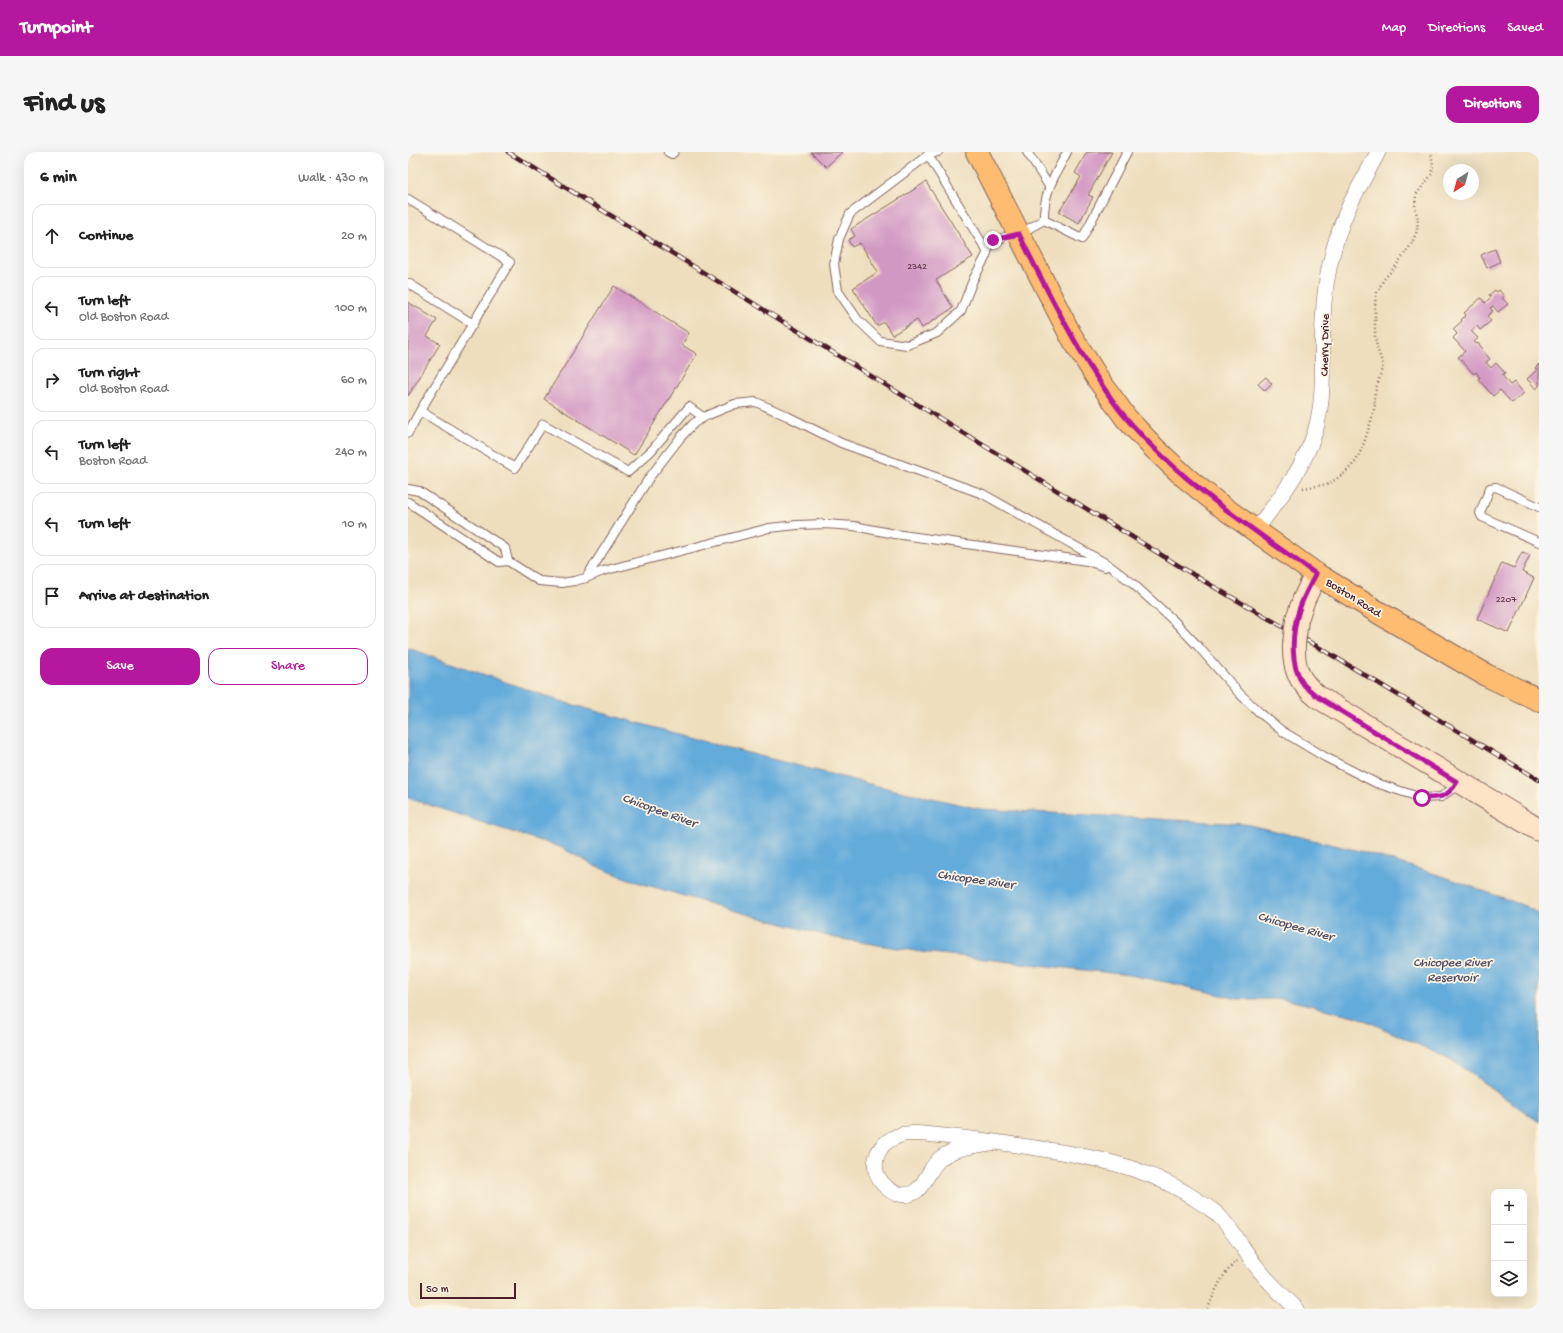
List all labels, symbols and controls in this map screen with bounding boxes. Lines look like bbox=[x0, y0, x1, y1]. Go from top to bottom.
text: Turnpoint bbox=[20, 17, 92, 40]
text: Map bbox=[1382, 20, 1406, 37]
text: Directions bbox=[1428, 20, 1485, 37]
text: Saved bbox=[1507, 20, 1543, 37]
button: Directions bbox=[1446, 86, 1539, 123]
text: Find us bbox=[24, 88, 104, 121]
north arrow bbox=[1443, 164, 1479, 200]
text: 6 min bbox=[40, 168, 76, 188]
text: Walk · 430 m bbox=[298, 171, 368, 186]
icon: ahead bbox=[41, 225, 63, 247]
text: Continue bbox=[79, 227, 133, 245]
text: 20 m bbox=[341, 229, 367, 244]
route end bbox=[984, 231, 1002, 249]
house number: 2342 bbox=[907, 261, 927, 273]
text: Turn left bbox=[79, 292, 130, 310]
icon: left bbox=[41, 297, 63, 319]
text: 100 m bbox=[335, 301, 367, 316]
text: Old Boston Road bbox=[79, 310, 168, 325]
street label: Cherry Drive bbox=[1318, 313, 1334, 376]
text: Turn right bbox=[79, 364, 139, 382]
icon: right bbox=[41, 369, 63, 391]
text: 60 m bbox=[341, 373, 367, 388]
text: Old Boston Road bbox=[79, 382, 168, 397]
text: Turn left bbox=[79, 436, 130, 454]
icon: left bbox=[41, 441, 63, 463]
text: 240 m bbox=[335, 445, 367, 460]
text: Boston Road bbox=[79, 454, 147, 469]
icon: left bbox=[41, 513, 63, 535]
text: Turn left bbox=[79, 515, 130, 533]
text: 10 m bbox=[342, 517, 367, 532]
street label: Boston Road bbox=[1322, 576, 1384, 622]
icon: arrive bbox=[41, 585, 63, 607]
text: Arrive at destination bbox=[79, 587, 209, 605]
house number: 2207 bbox=[1496, 594, 1517, 606]
button: Save bbox=[40, 648, 200, 685]
button: Share bbox=[208, 648, 368, 685]
route start bbox=[1413, 789, 1431, 807]
water label: Chicopee River bbox=[620, 791, 700, 832]
water label: Chicopee River bbox=[936, 868, 1017, 894]
water label: Chicopee River bbox=[1256, 909, 1337, 946]
water label: Chicopee River Reservoir bbox=[1413, 956, 1493, 986]
map controls bbox=[1491, 1189, 1527, 1297]
button: + bbox=[1491, 1189, 1527, 1225]
button: − bbox=[1491, 1225, 1527, 1261]
button: layers bbox=[1491, 1261, 1527, 1297]
scale bar bbox=[420, 1281, 516, 1300]
text: 50 m bbox=[426, 1284, 448, 1296]

